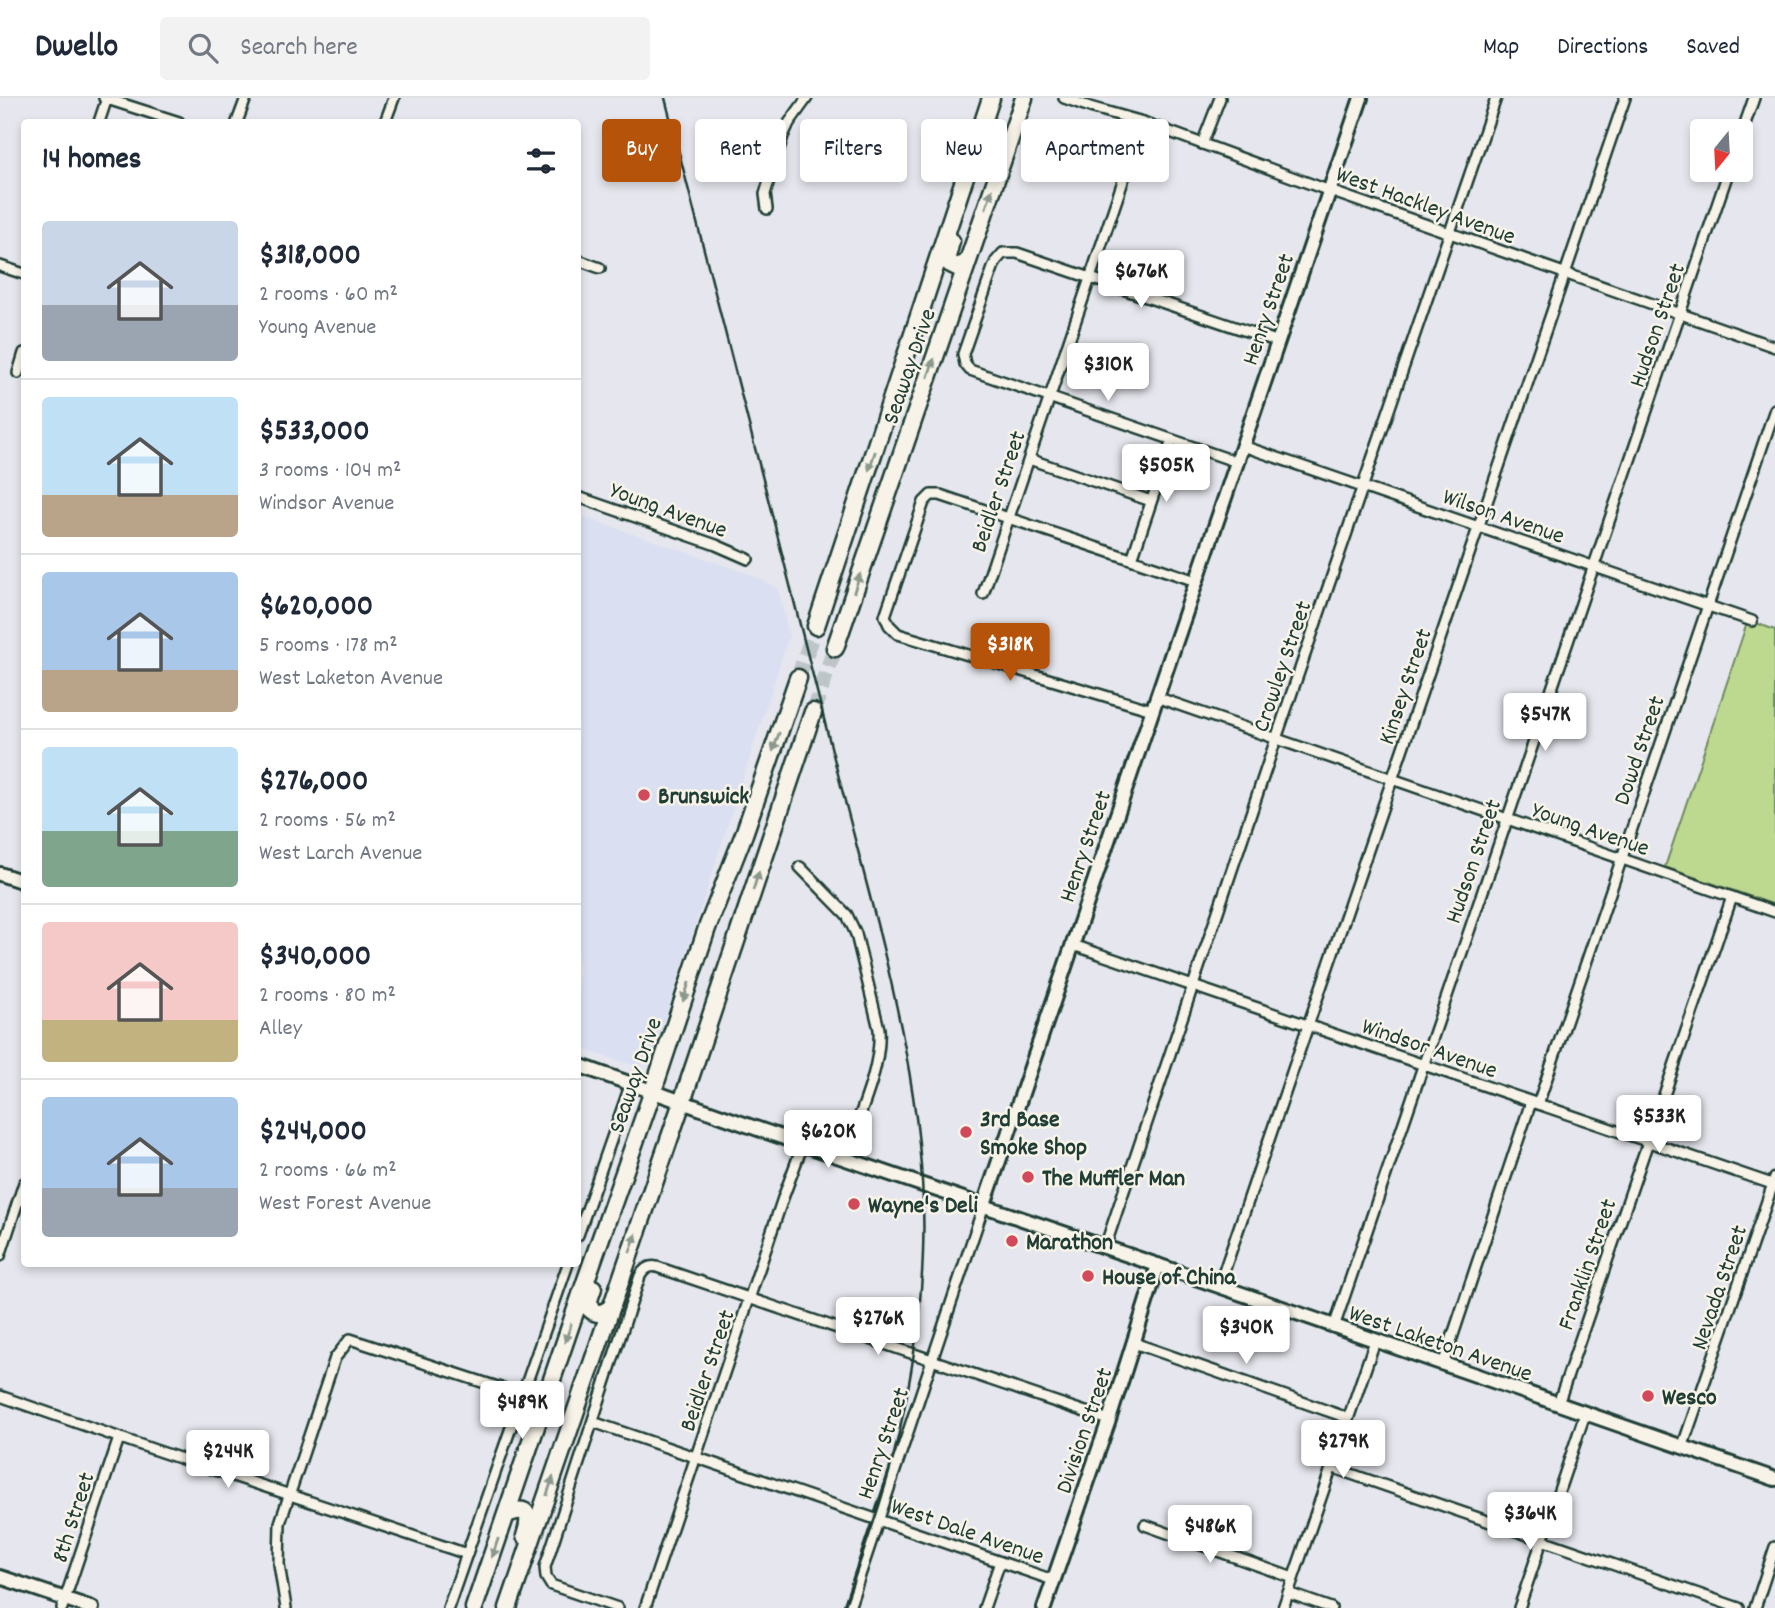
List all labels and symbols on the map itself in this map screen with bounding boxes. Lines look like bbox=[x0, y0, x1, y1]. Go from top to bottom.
north arrow bbox=[1690, 119, 1754, 182]
street label: West Hackley Avenue bbox=[1330, 159, 1520, 255]
one-way arrow bbox=[984, 188, 995, 209]
street label: Henry Street bbox=[1235, 249, 1305, 371]
pin: $676K bbox=[1092, 250, 1190, 310]
street label: Hudson Street bbox=[1622, 259, 1696, 393]
street label: Seaway Drive bbox=[875, 304, 947, 430]
pin: $310K bbox=[1059, 344, 1157, 403]
one-way arrow bbox=[926, 358, 937, 379]
street label: Beidler Street bbox=[963, 426, 1037, 557]
pin: $505K bbox=[1117, 444, 1215, 504]
one-way arrow bbox=[866, 451, 877, 472]
street label: Young Avenue bbox=[605, 475, 731, 549]
street label: Wilson Avenue bbox=[1437, 481, 1569, 555]
one-way arrow bbox=[852, 573, 863, 594]
street label: Crowley Street bbox=[1246, 597, 1322, 737]
pin: $318K bbox=[961, 624, 1059, 683]
street label: Kinsey Street bbox=[1371, 624, 1443, 750]
street label: Dowd Street bbox=[1606, 692, 1675, 810]
pin: $547K bbox=[1496, 694, 1594, 753]
one-way arrow bbox=[770, 732, 781, 753]
place label: Brunswick bbox=[658, 781, 749, 815]
street label: Henry Street bbox=[1052, 786, 1122, 908]
marker: Brunswick bbox=[636, 787, 652, 803]
street label: Hudson Street bbox=[1438, 795, 1512, 929]
street label: Young Avenue bbox=[1527, 795, 1654, 867]
one-way arrow bbox=[751, 871, 762, 892]
one-way arrow bbox=[680, 982, 691, 1003]
street label: Windsor Avenue bbox=[1357, 1011, 1501, 1089]
street label: Seaway Drive bbox=[601, 1013, 673, 1139]
pin: $533K bbox=[1610, 1096, 1708, 1155]
place label: 3rd Base Smoke Shop bbox=[980, 1104, 1087, 1166]
pin: $620K bbox=[779, 1110, 877, 1170]
marker: 3rd Base Smoke Shop bbox=[958, 1124, 974, 1140]
place label: The Muffler Man bbox=[1042, 1163, 1185, 1197]
marker: The Muffler Man bbox=[1020, 1169, 1036, 1185]
place label: Wayne's Deli bbox=[868, 1190, 978, 1224]
street label: Franklin Street bbox=[1550, 1195, 1627, 1335]
marker: Wayne's Deli bbox=[846, 1196, 862, 1212]
street label: Nevada Street bbox=[1684, 1221, 1758, 1355]
place label: Marathon bbox=[1026, 1227, 1113, 1261]
one-way arrow bbox=[628, 1233, 639, 1254]
marker: Marathon bbox=[1004, 1233, 1020, 1249]
place label: House of China bbox=[1102, 1262, 1236, 1296]
marker: House of China bbox=[1080, 1268, 1096, 1284]
street label: West Laketon Avenue bbox=[1344, 1297, 1536, 1392]
pin: $276K bbox=[829, 1298, 927, 1357]
street label: Beidler Street bbox=[672, 1305, 746, 1436]
pin: $340K bbox=[1197, 1306, 1295, 1366]
one-way arrow bbox=[562, 1322, 573, 1343]
street label: Division Street bbox=[1048, 1363, 1123, 1499]
pin: $489K bbox=[473, 1382, 571, 1441]
place label: Wesco bbox=[1662, 1382, 1717, 1416]
street label: Henry Street bbox=[850, 1383, 920, 1505]
marker: Wesco bbox=[1640, 1388, 1656, 1404]
pin: $279K bbox=[1294, 1420, 1392, 1480]
pin: $244K bbox=[179, 1430, 277, 1490]
street label: 8th Street bbox=[44, 1468, 105, 1568]
one-way arrow bbox=[545, 1475, 556, 1496]
street label: West Dale Avenue bbox=[886, 1491, 1048, 1575]
pin: $364K bbox=[1481, 1492, 1579, 1552]
pin: $486K bbox=[1161, 1506, 1259, 1565]
one-way arrow bbox=[489, 1538, 500, 1559]

